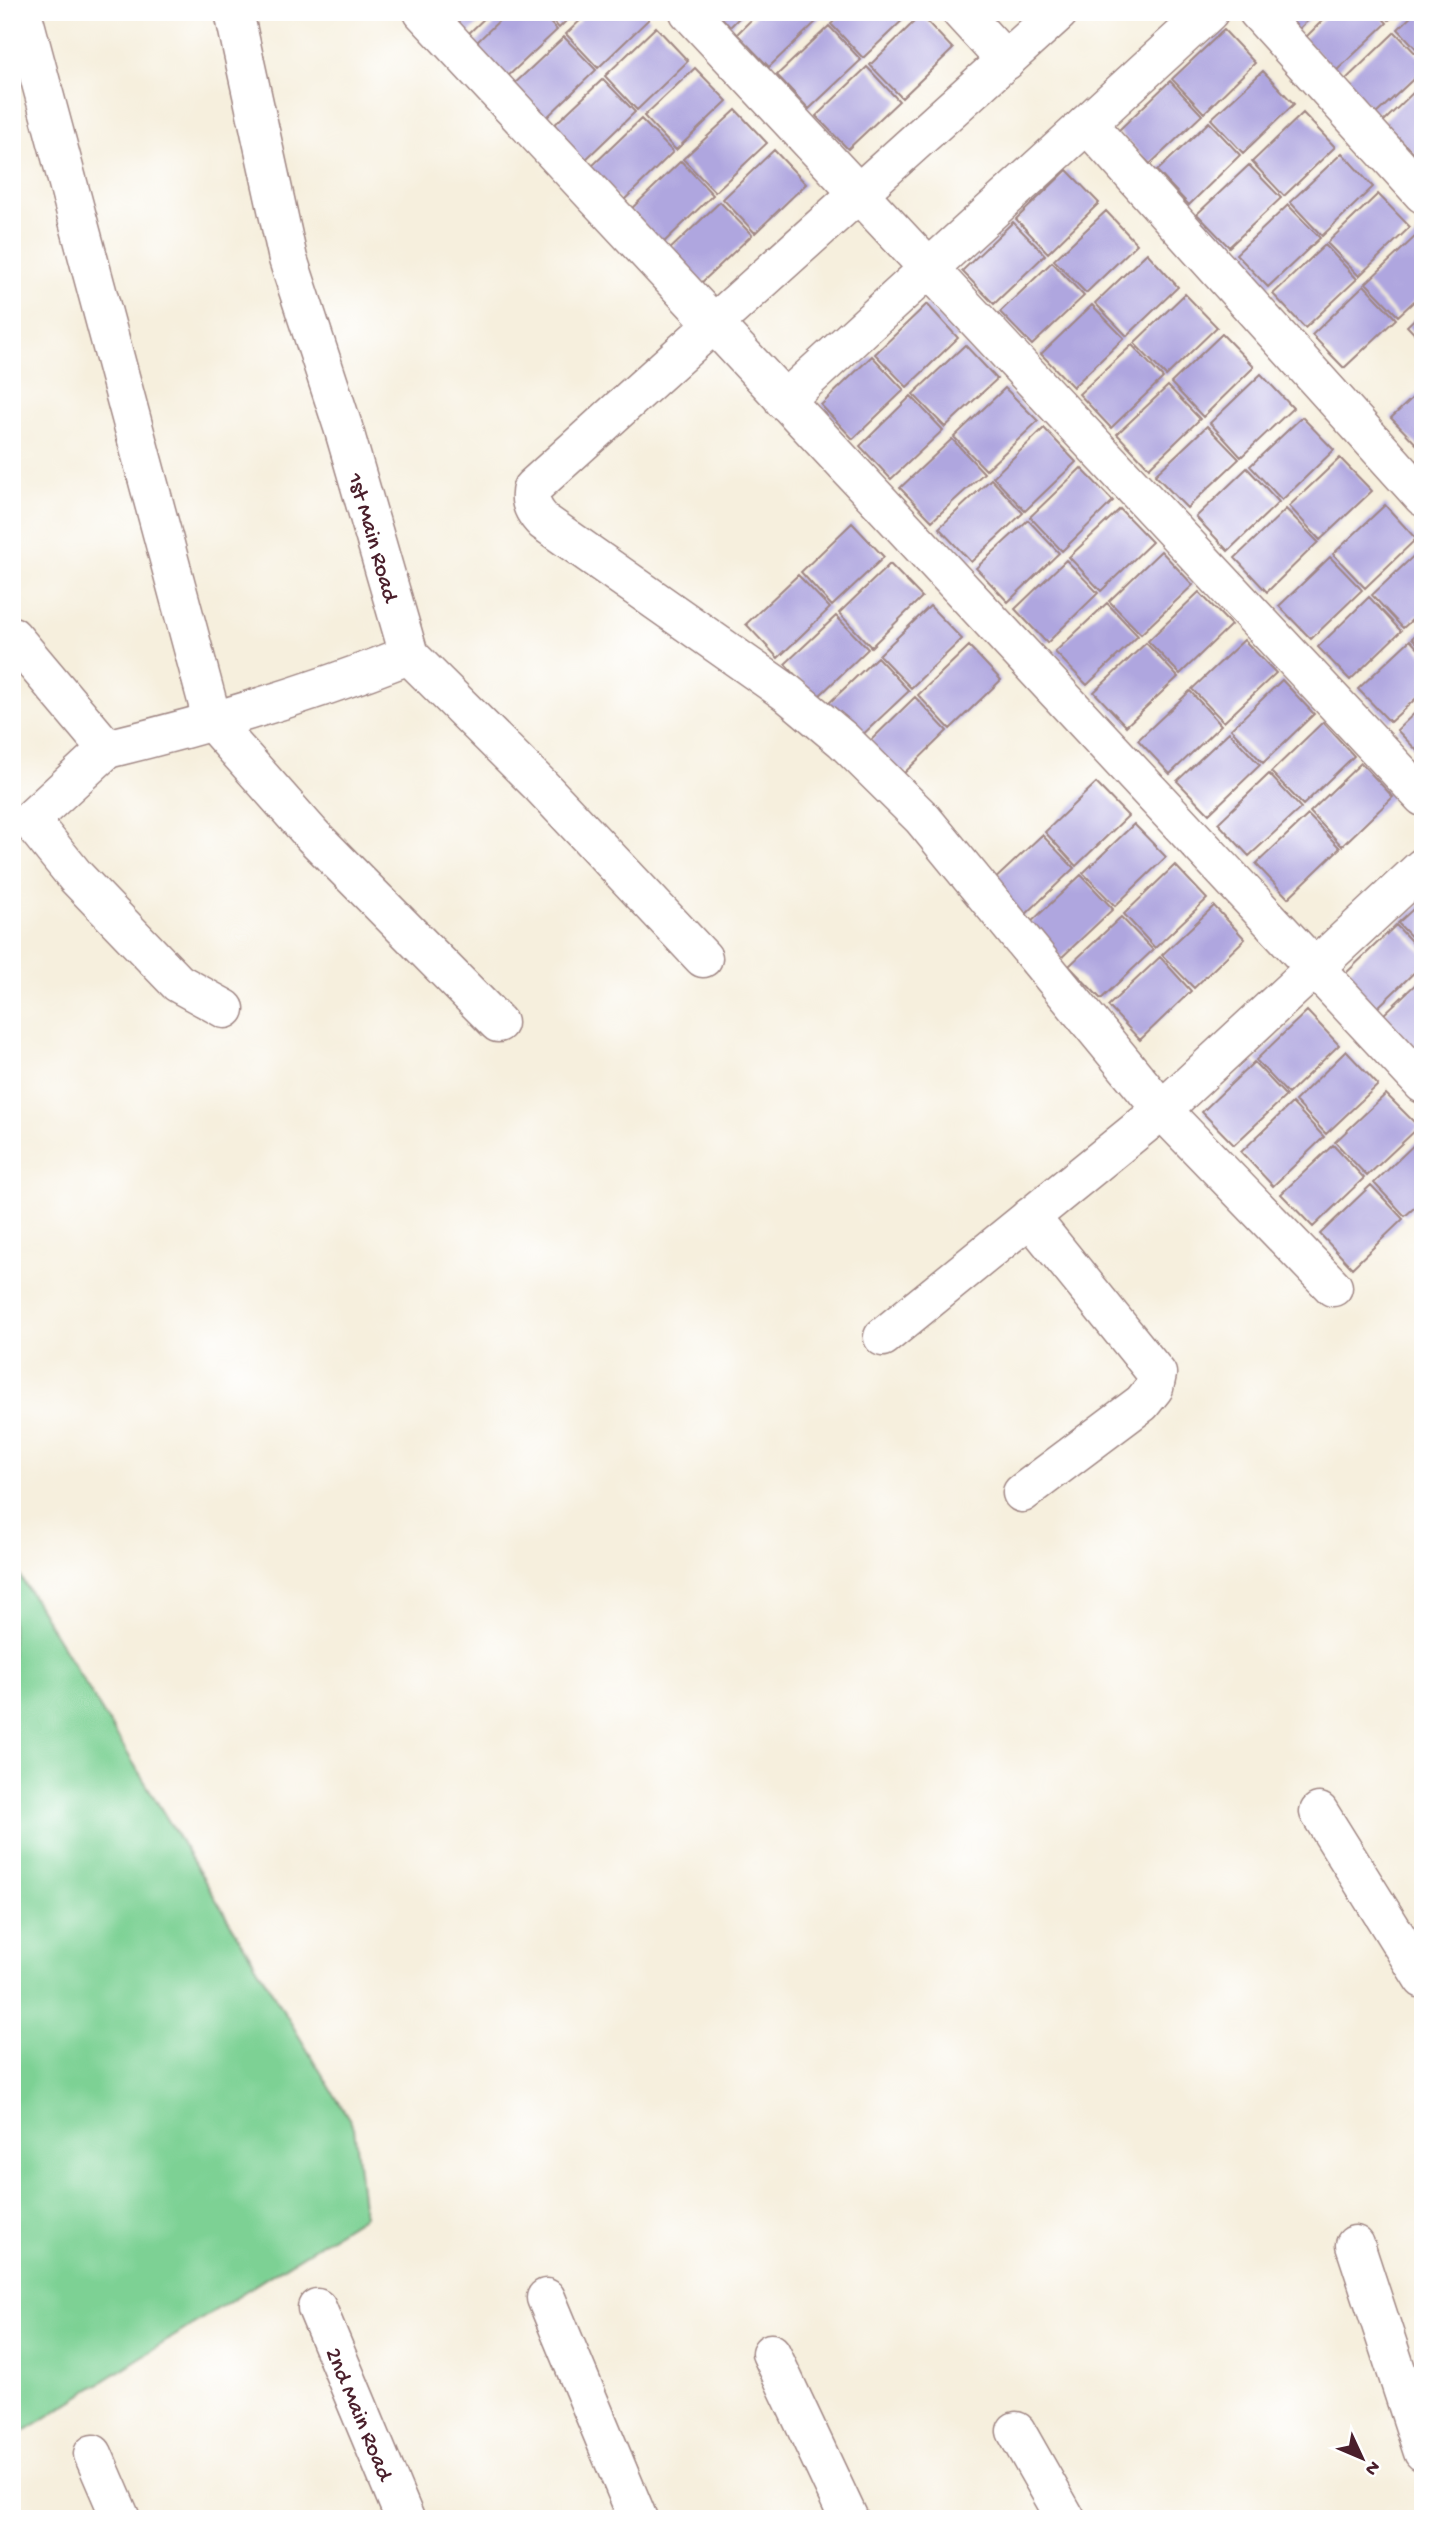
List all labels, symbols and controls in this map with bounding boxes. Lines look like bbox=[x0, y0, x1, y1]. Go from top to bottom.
street label: 1st Main Road bbox=[340, 469, 403, 607]
street label: 2nd Main Road bbox=[318, 2344, 398, 2486]
north arrow bbox=[1326, 2422, 1396, 2492]
text: N bbox=[1359, 2455, 1384, 2480]

